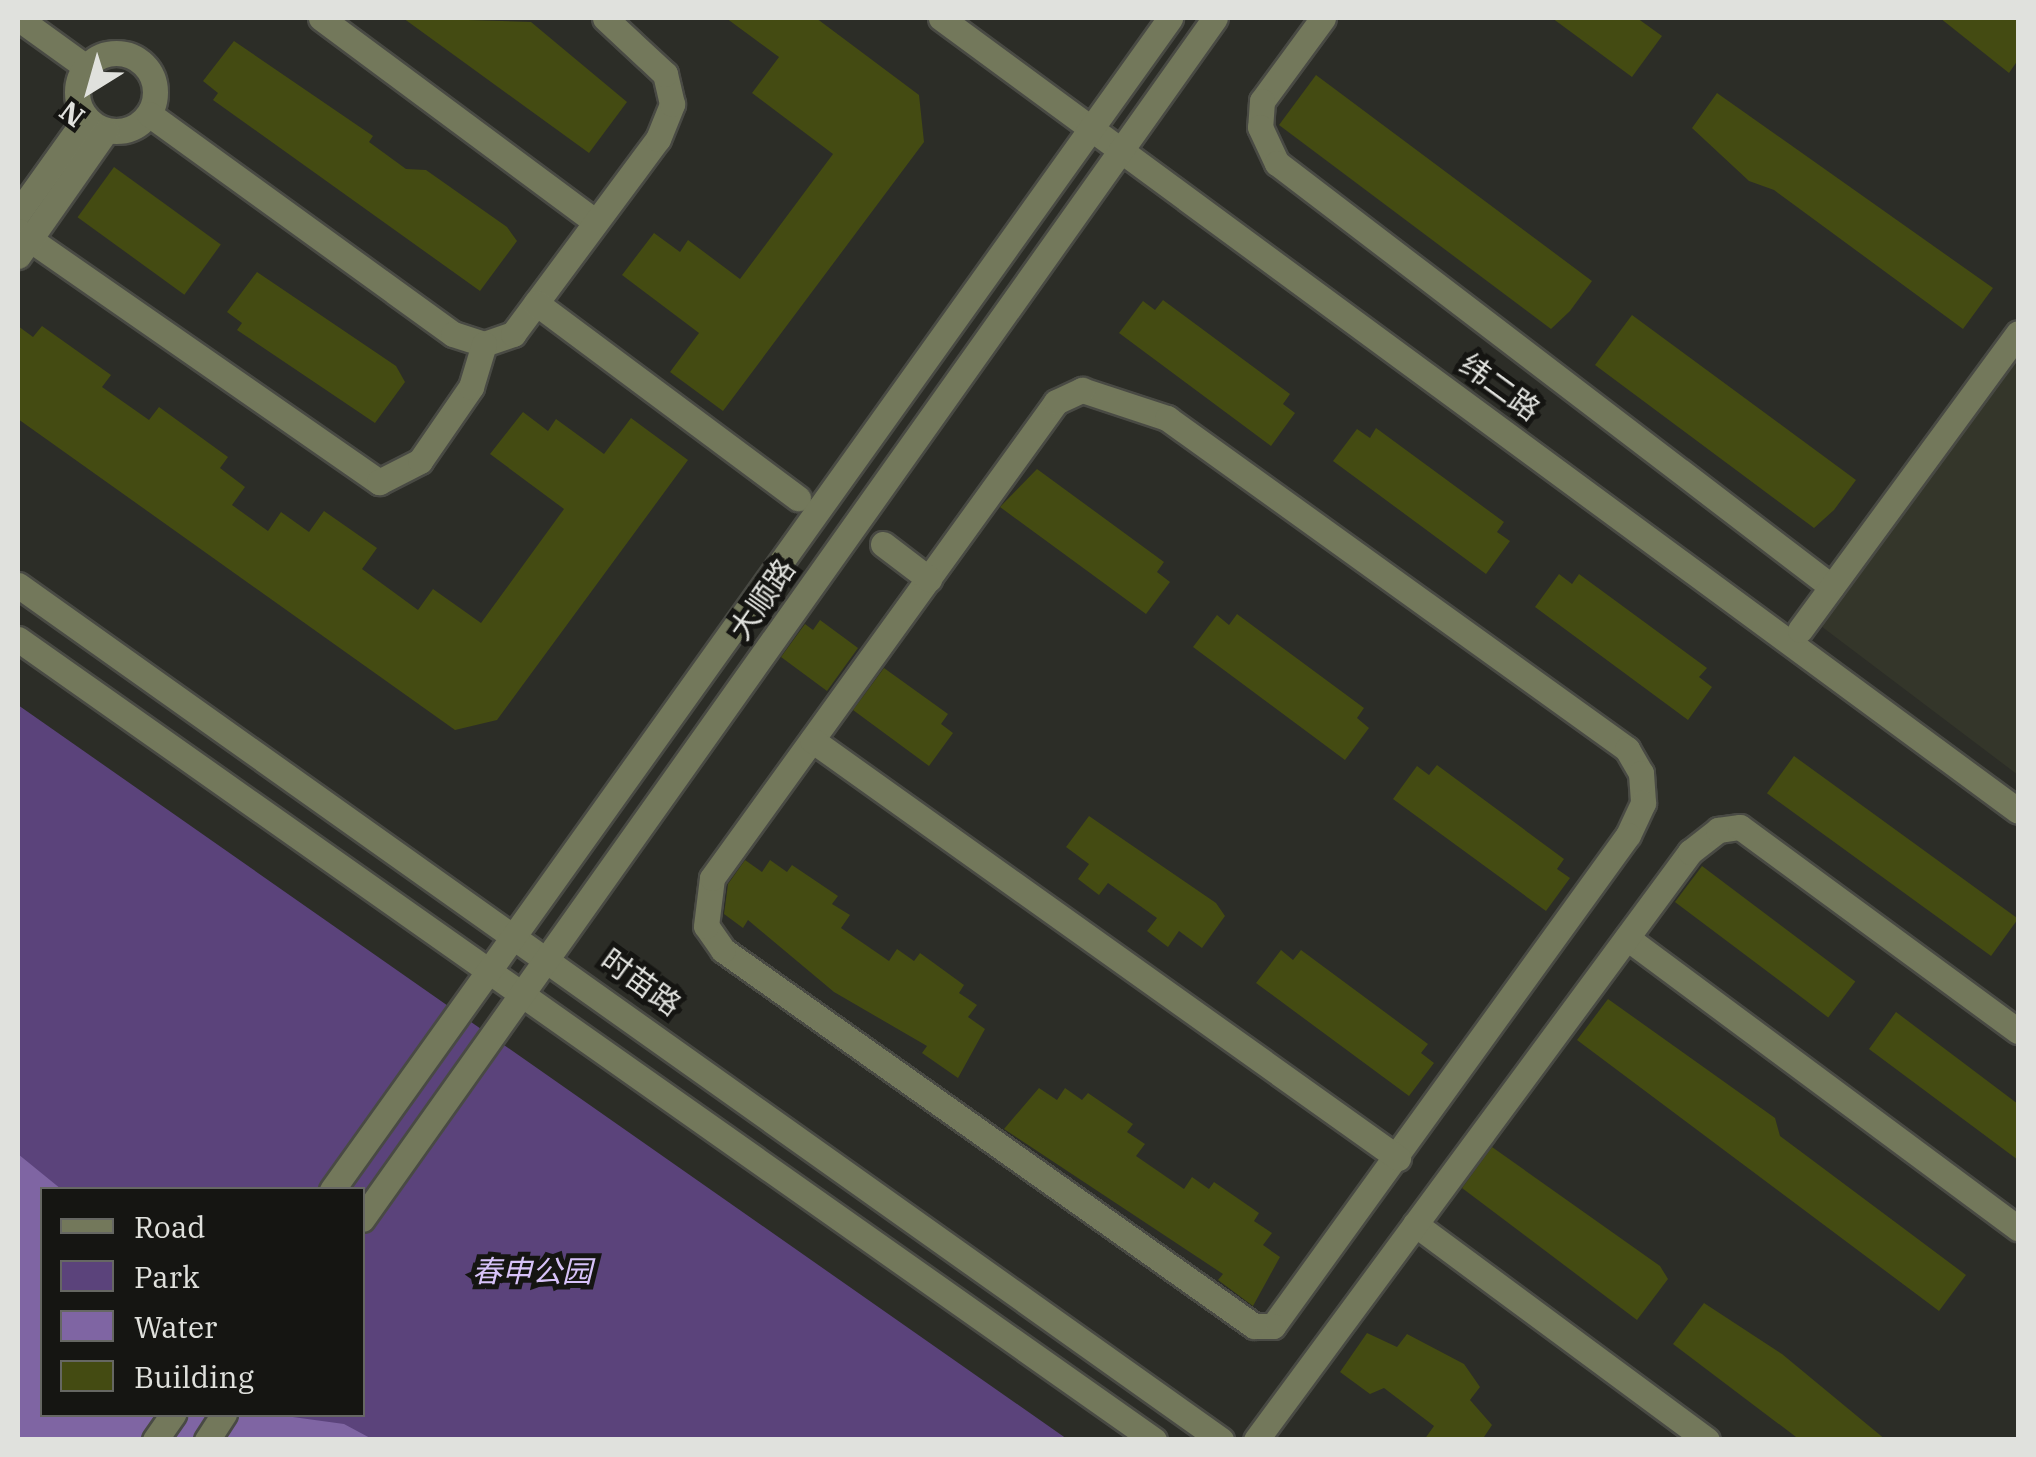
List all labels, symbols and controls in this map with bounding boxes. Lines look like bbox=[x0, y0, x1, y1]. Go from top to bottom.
north arrow bbox=[40, 40, 140, 140]
text: N bbox=[52, 93, 92, 136]
street label: 纬二路 bbox=[1453, 346, 1547, 428]
street label: 大顺路 bbox=[721, 552, 803, 646]
street label: 时苗路 bbox=[594, 941, 688, 1023]
legend bbox=[40, 1187, 365, 1417]
text: Road bbox=[134, 1207, 206, 1246]
park label: 春申公园 bbox=[472, 1253, 592, 1289]
text: Park bbox=[134, 1257, 200, 1296]
text: Water bbox=[134, 1307, 217, 1346]
text: Building bbox=[134, 1357, 254, 1396]

